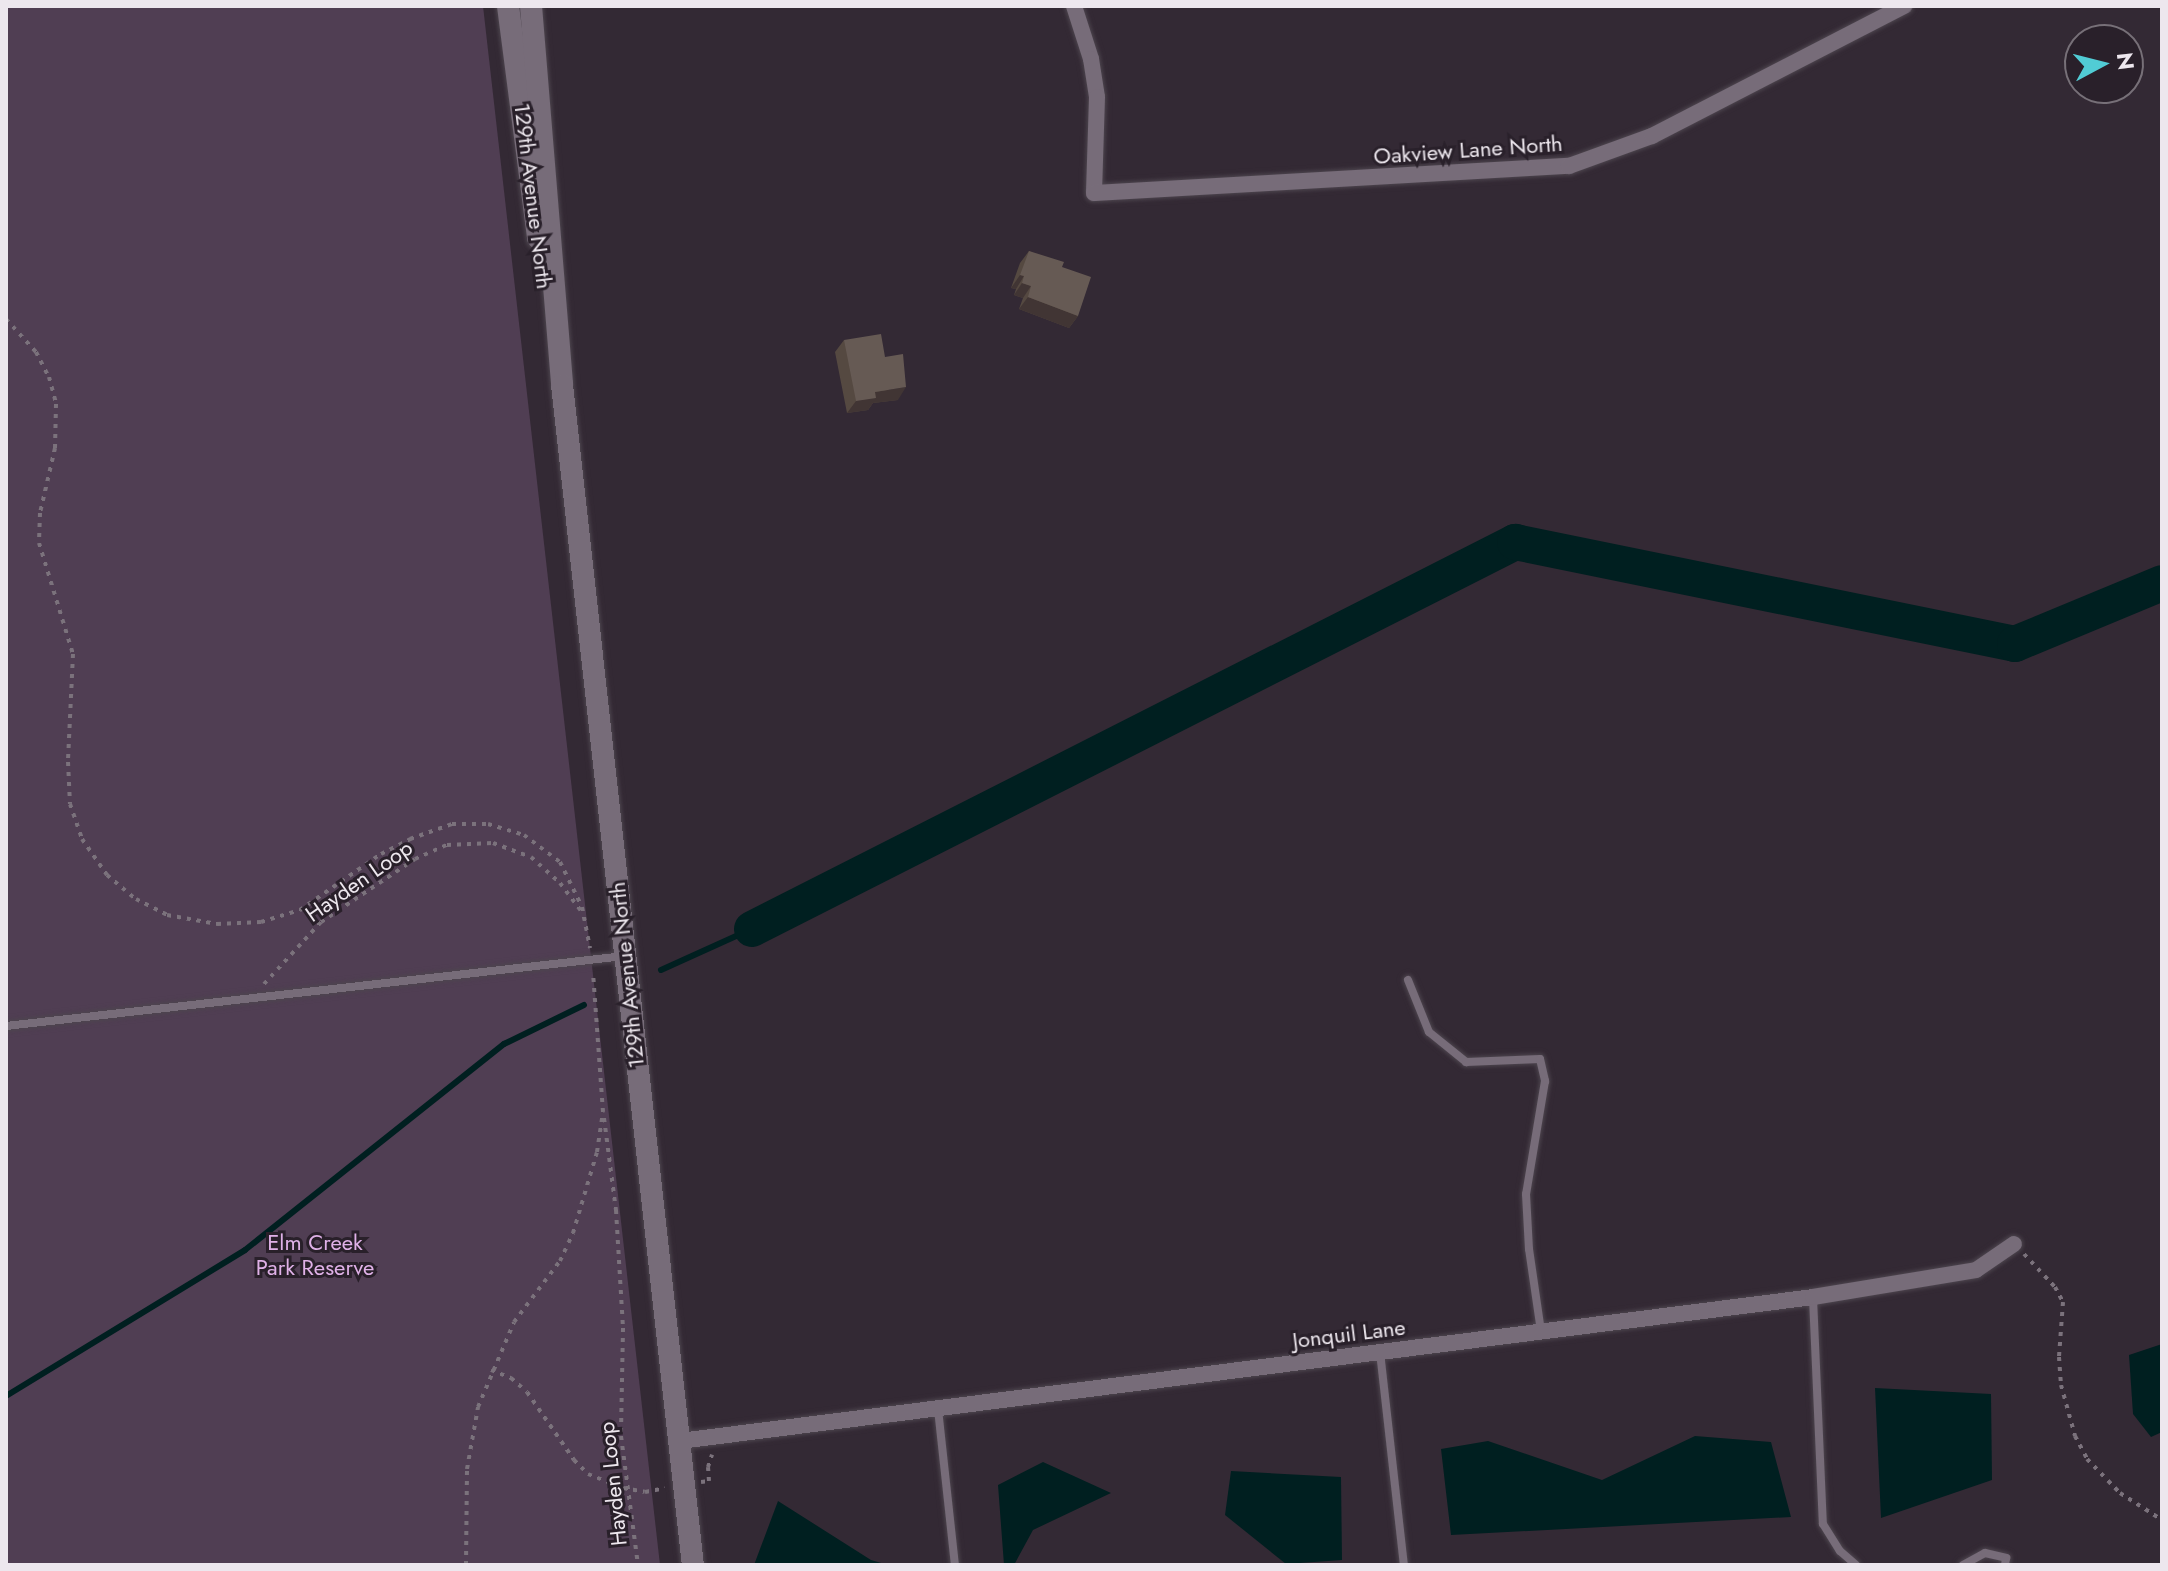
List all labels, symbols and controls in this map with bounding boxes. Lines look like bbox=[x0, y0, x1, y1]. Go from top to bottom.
north arrow bbox=[2064, 24, 2144, 104]
text: N bbox=[2109, 51, 2143, 72]
street label: 129th Avenue North bbox=[508, 102, 558, 290]
street label: Oakview Lane North bbox=[1373, 130, 1563, 170]
street label: Hayden Loop bbox=[300, 835, 418, 927]
street label: 129th Avenue North bbox=[604, 881, 650, 1069]
park label: Elm Creek Park Reserve bbox=[256, 1229, 374, 1280]
street label: Jonquil Lane bbox=[1291, 1314, 1407, 1354]
street label: Hayden Loop bbox=[593, 1421, 633, 1547]

